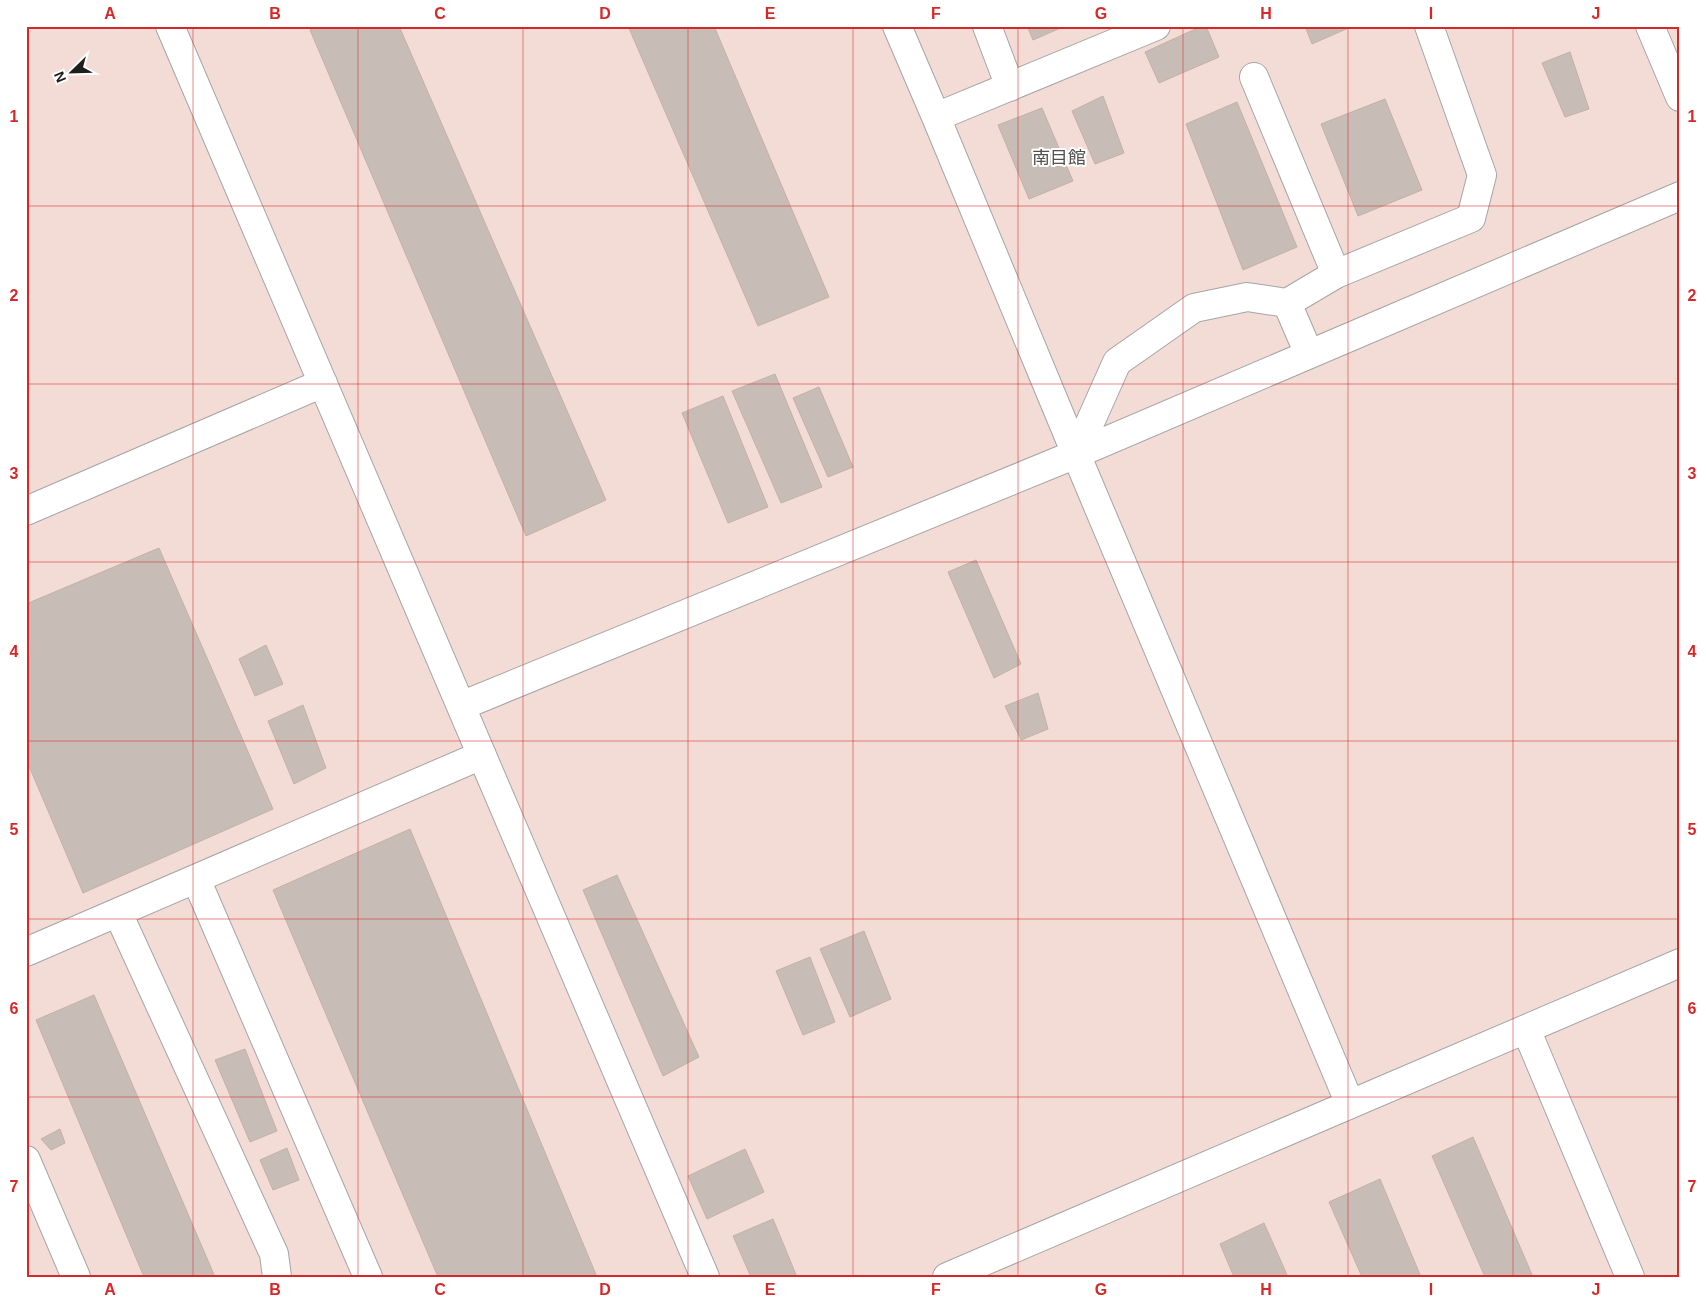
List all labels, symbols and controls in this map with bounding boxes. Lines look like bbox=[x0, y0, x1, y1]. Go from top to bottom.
text: A bbox=[104, 5, 116, 22]
text: B bbox=[269, 5, 281, 22]
text: C bbox=[434, 5, 446, 22]
text: D bbox=[599, 5, 611, 22]
text: E bbox=[765, 5, 776, 22]
text: F bbox=[931, 5, 941, 22]
text: G bbox=[1095, 5, 1107, 22]
text: H bbox=[1260, 5, 1272, 22]
text: I bbox=[1429, 5, 1433, 22]
text: J bbox=[1592, 5, 1600, 22]
north arrow bbox=[48, 48, 98, 98]
text: N bbox=[51, 69, 69, 85]
text: 1 bbox=[10, 108, 19, 125]
text: 1 bbox=[1688, 108, 1697, 125]
district label: 南目館 bbox=[1032, 148, 1086, 168]
text: 2 bbox=[10, 287, 19, 304]
text: 2 bbox=[1688, 287, 1697, 304]
text: 3 bbox=[10, 465, 19, 482]
text: 3 bbox=[1688, 465, 1697, 482]
text: 4 bbox=[10, 643, 19, 660]
text: 4 bbox=[1688, 643, 1697, 660]
text: 5 bbox=[10, 821, 19, 838]
text: 5 bbox=[1688, 821, 1697, 838]
text: 6 bbox=[10, 1000, 19, 1017]
text: 6 bbox=[1688, 1000, 1697, 1017]
text: 7 bbox=[10, 1178, 19, 1195]
text: 7 bbox=[1688, 1178, 1697, 1195]
text: A bbox=[104, 1281, 116, 1298]
text: B bbox=[269, 1281, 281, 1298]
text: C bbox=[434, 1281, 446, 1298]
text: D bbox=[599, 1281, 611, 1298]
text: E bbox=[765, 1281, 776, 1298]
text: F bbox=[931, 1281, 941, 1298]
text: G bbox=[1095, 1281, 1107, 1298]
text: H bbox=[1260, 1281, 1272, 1298]
text: I bbox=[1429, 1281, 1433, 1298]
text: J bbox=[1592, 1281, 1600, 1298]

